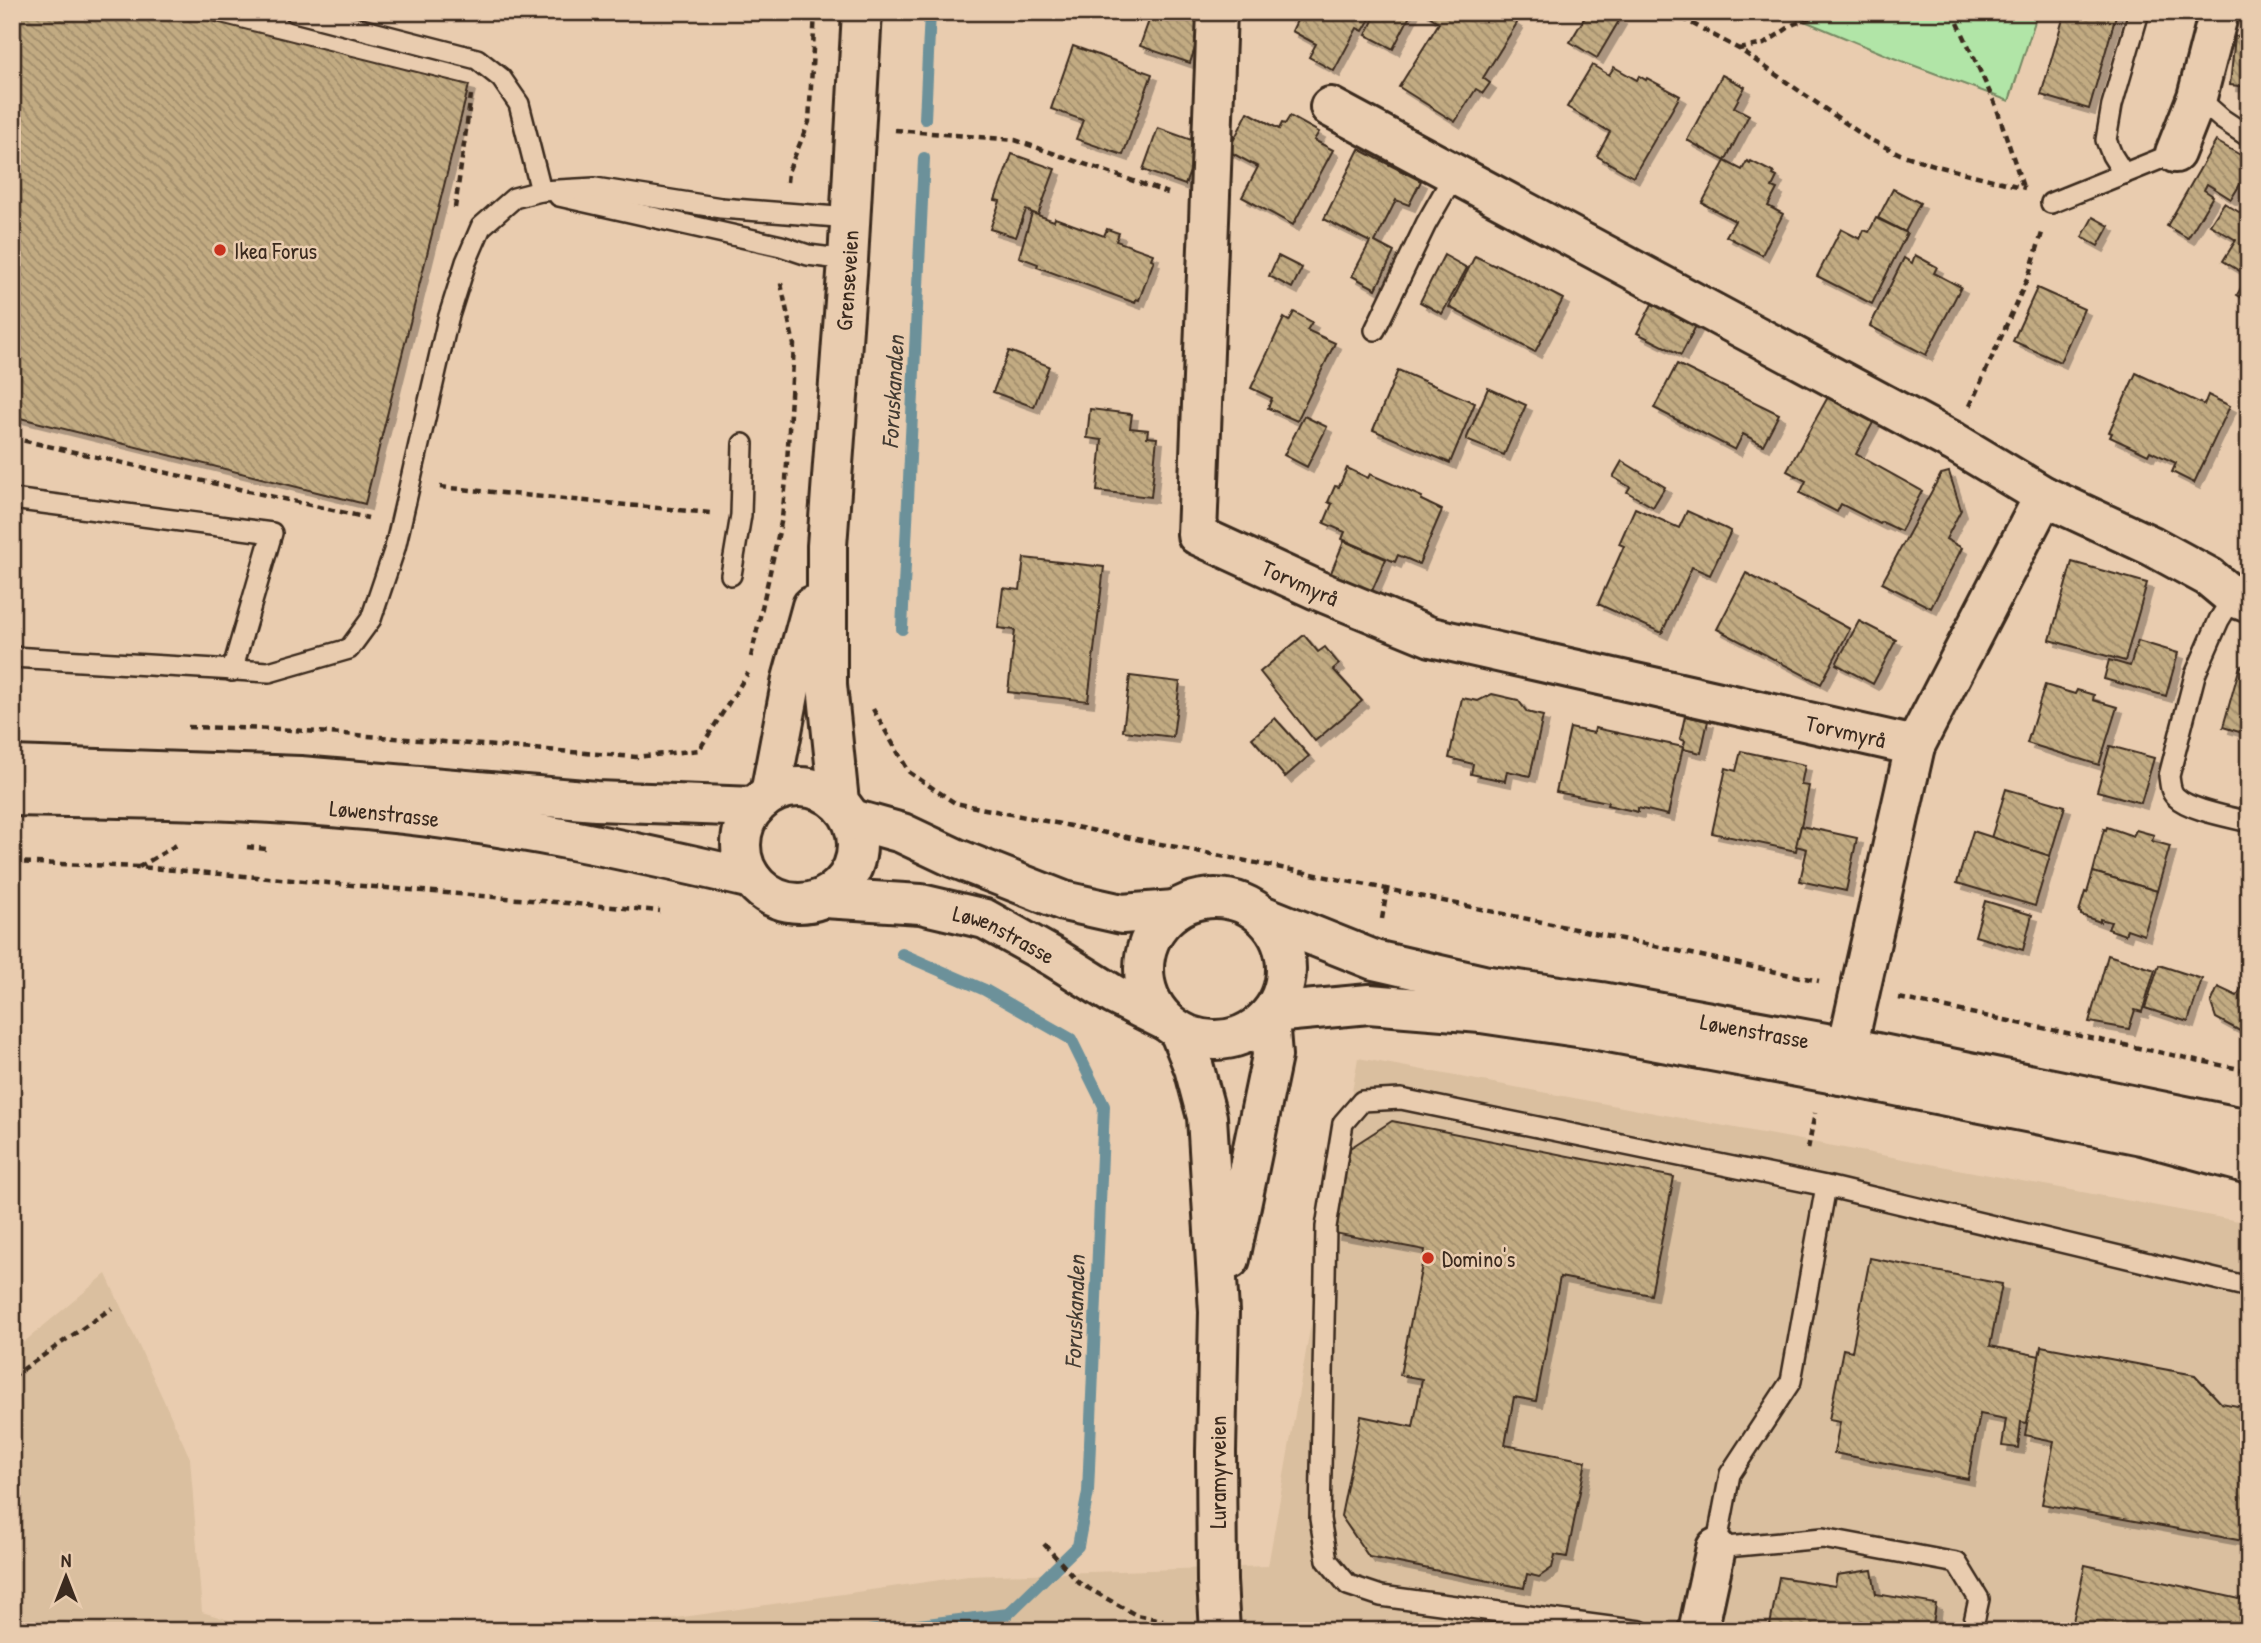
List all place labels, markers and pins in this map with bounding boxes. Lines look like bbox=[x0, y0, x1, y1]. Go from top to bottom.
place label: Ikea Forus bbox=[234, 235, 317, 266]
marker: Ikea Forus bbox=[212, 242, 228, 258]
place label: Domino's bbox=[1442, 1243, 1515, 1274]
marker: Domino's bbox=[1420, 1250, 1436, 1266]

